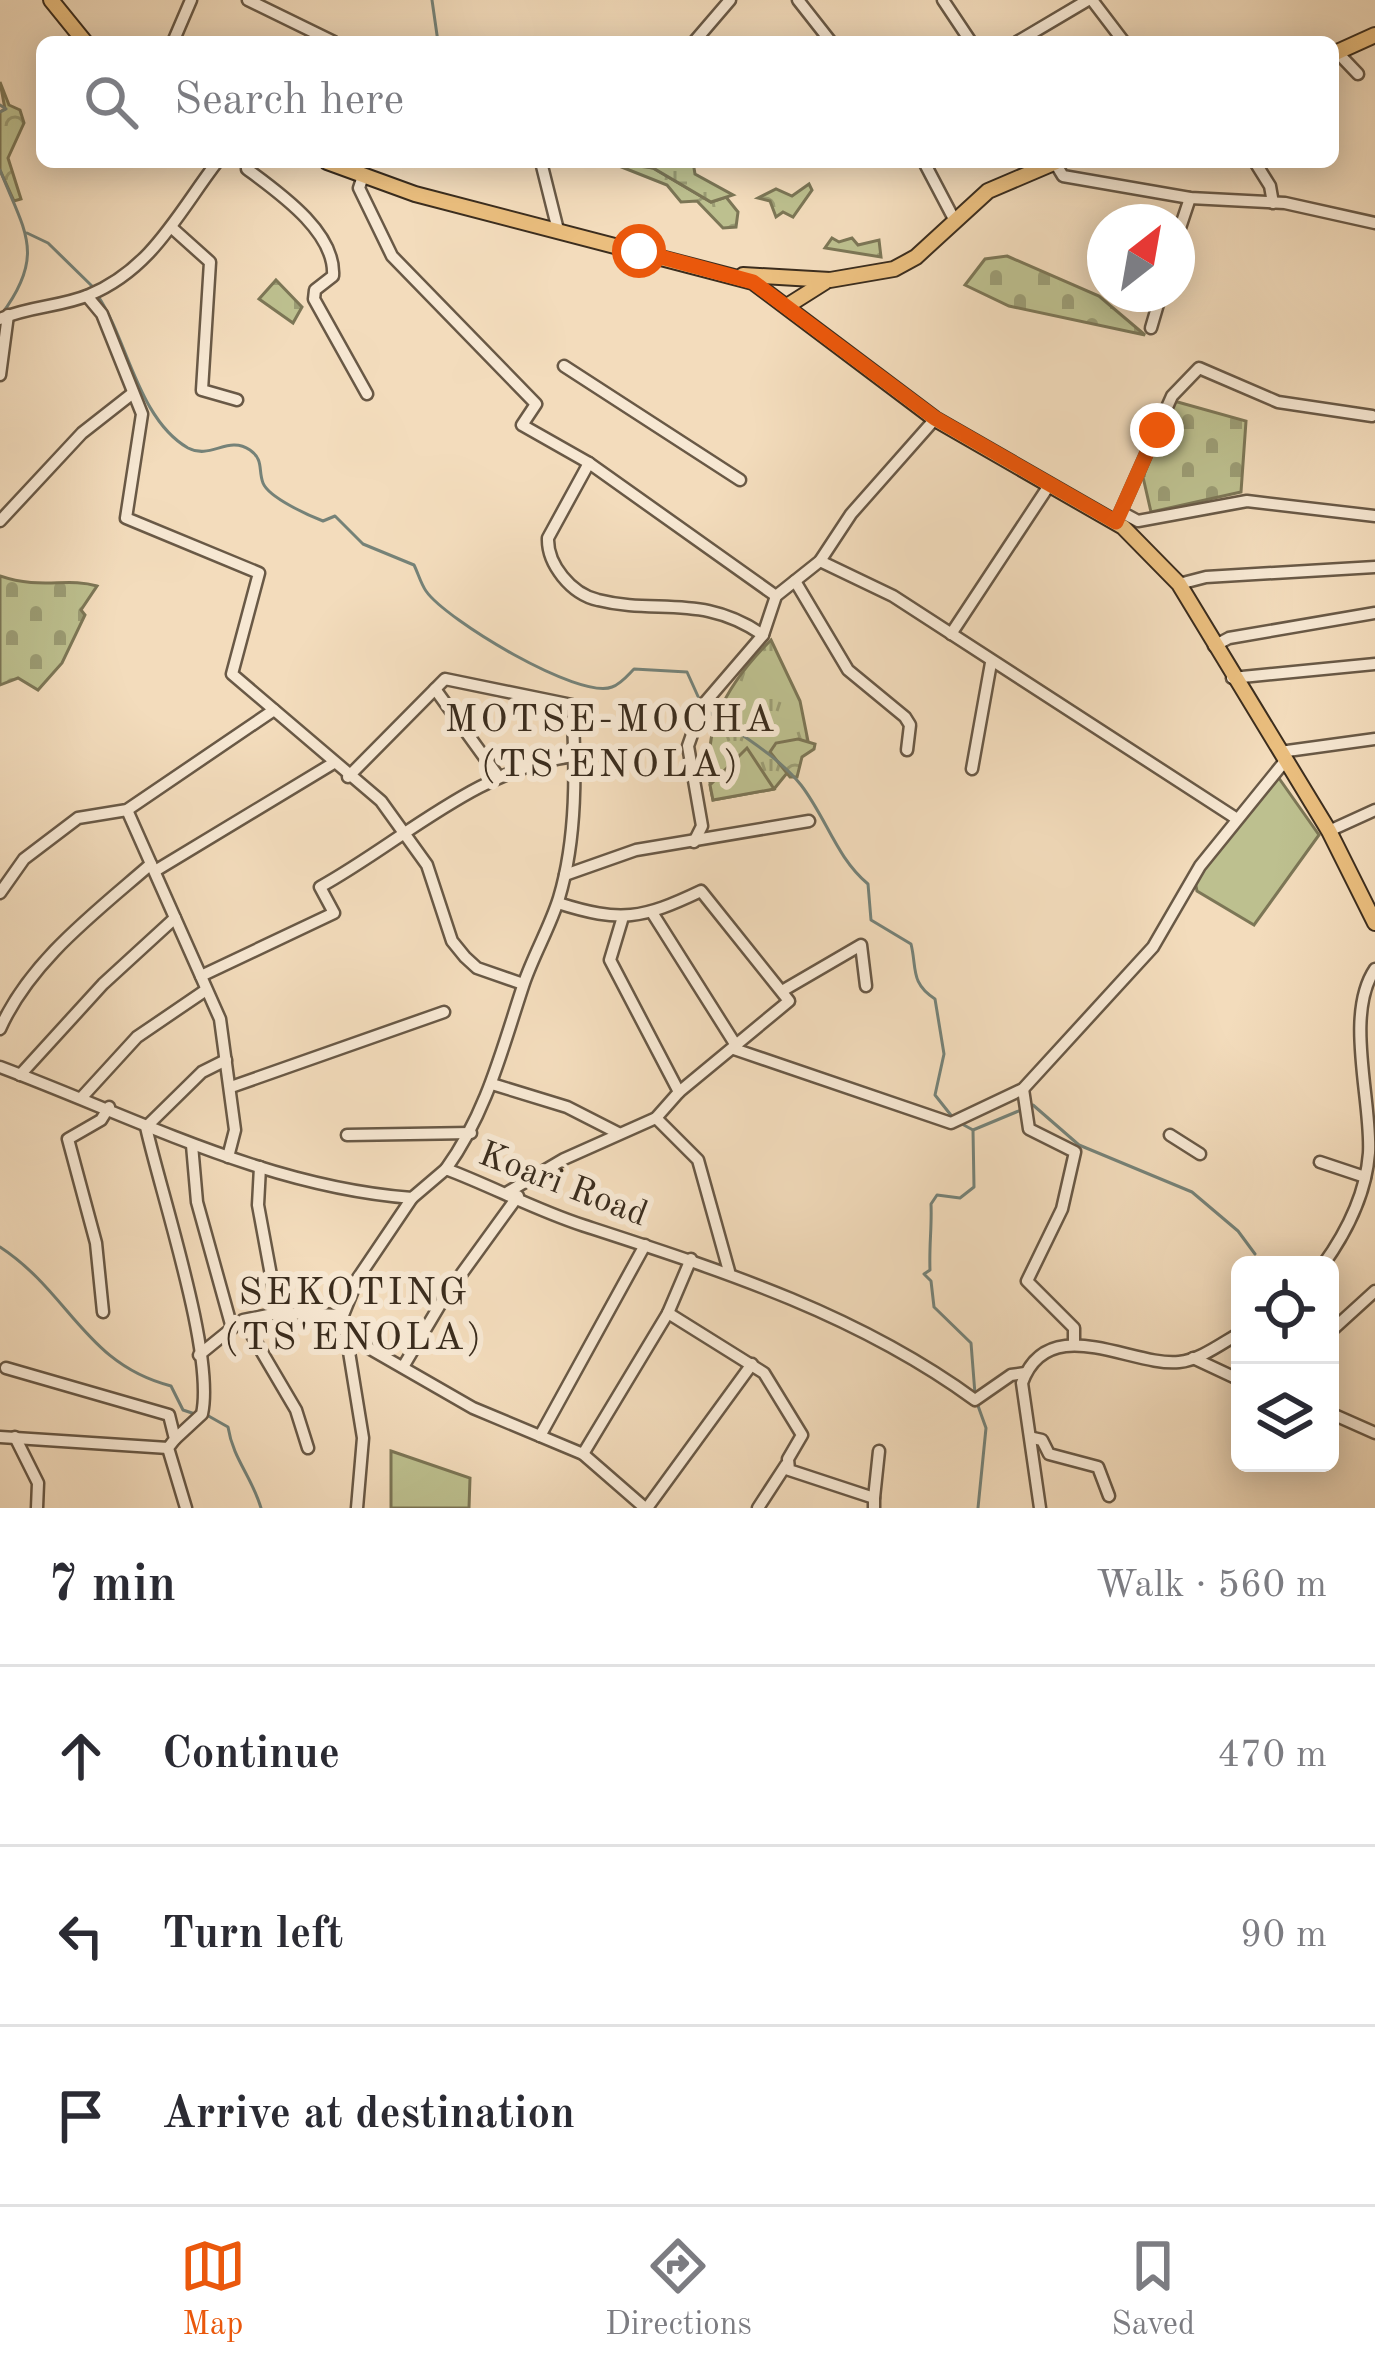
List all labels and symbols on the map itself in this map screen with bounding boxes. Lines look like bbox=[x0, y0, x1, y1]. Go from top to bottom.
north arrow bbox=[1087, 204, 1195, 312]
route start bbox=[612, 224, 666, 278]
route end bbox=[1130, 403, 1184, 457]
district label: MOTSE-MOCHA (TS'ENOLA) bbox=[445, 701, 778, 785]
street label: Koari Road bbox=[473, 1137, 652, 1234]
district label: SEKOTING (TS'ENOLA) bbox=[224, 1274, 484, 1358]

